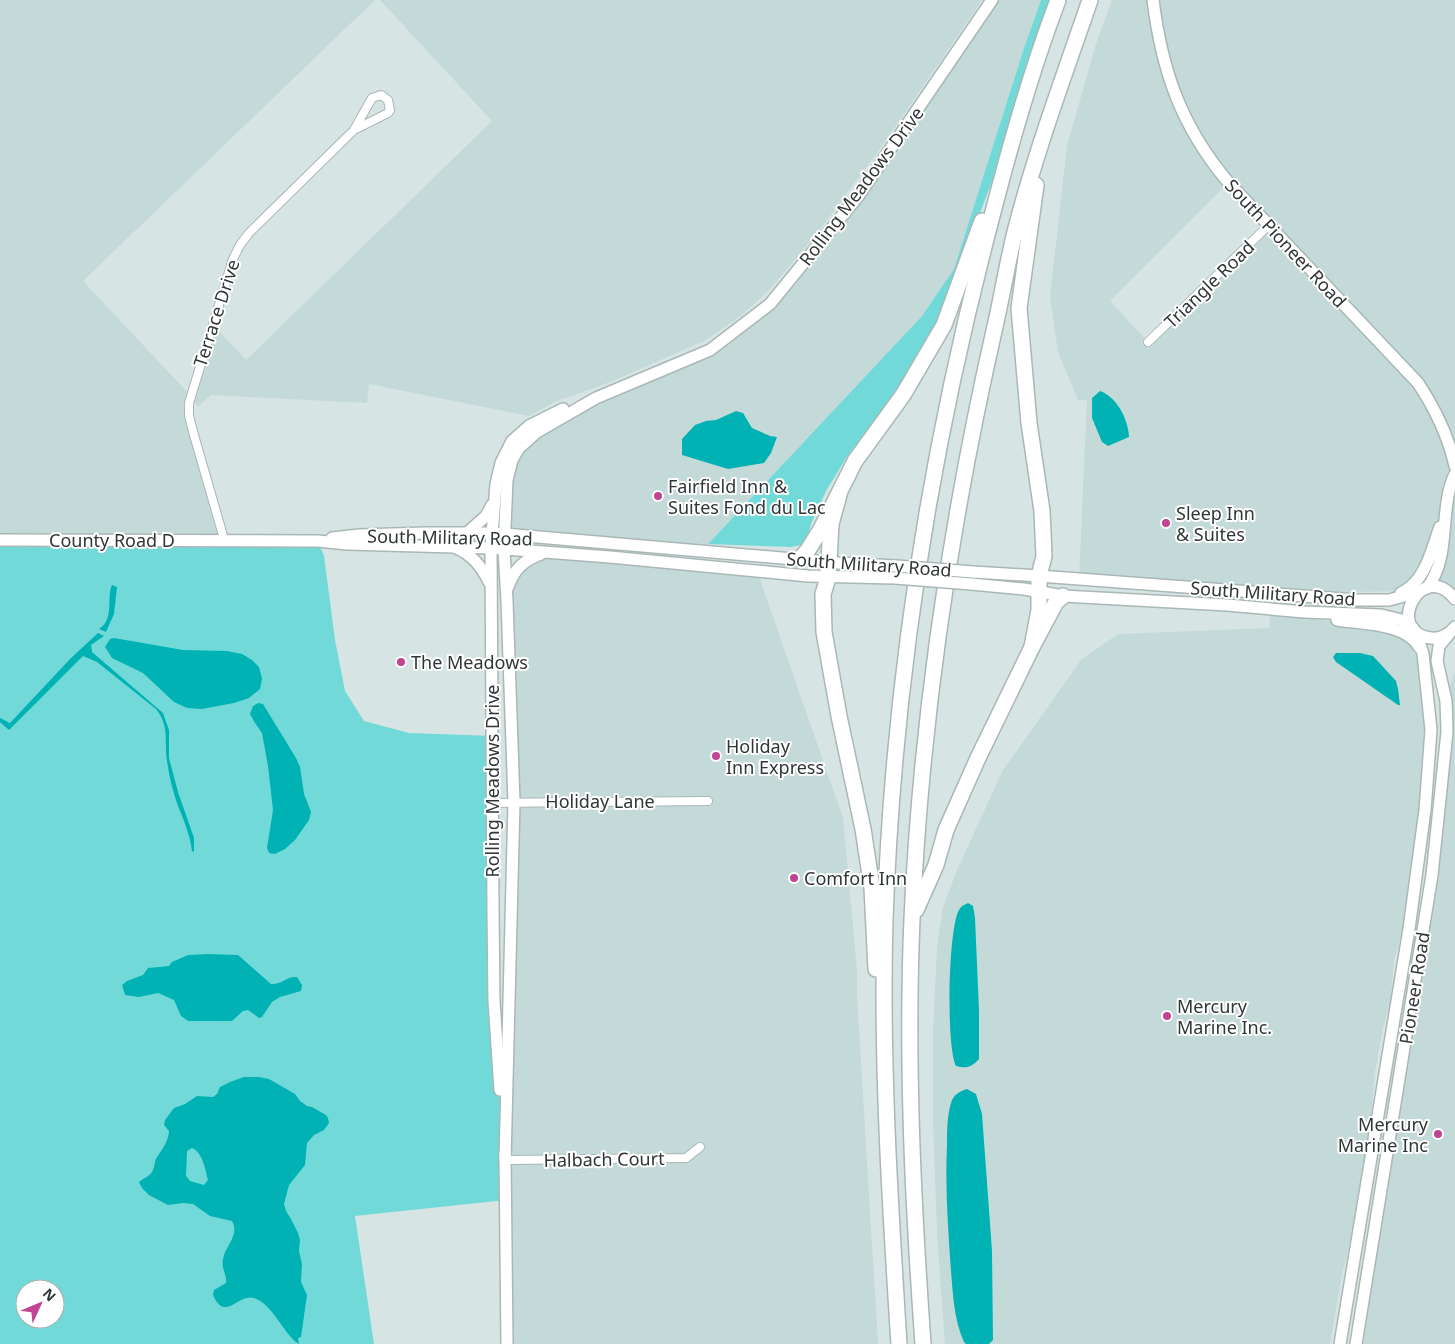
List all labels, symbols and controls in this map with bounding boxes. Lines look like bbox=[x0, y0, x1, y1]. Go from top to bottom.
street label: Rolling Meadows Drive bbox=[793, 102, 929, 270]
street label: South Pioneer Road bbox=[1220, 174, 1352, 312]
street label: Triangle Road bbox=[1159, 235, 1259, 333]
street label: Terrace Drive bbox=[187, 256, 245, 370]
place label: Fairfield Inn & Suites Fond du Lac bbox=[668, 474, 826, 519]
marker: Fairfield Inn & Suites Fond du Lac bbox=[652, 490, 664, 502]
place label: Sleep Inn & Suites bbox=[1176, 501, 1255, 546]
marker: Sleep Inn & Suites bbox=[1160, 517, 1172, 529]
street label: South Military Road bbox=[367, 524, 533, 550]
street label: County Road D bbox=[49, 528, 175, 552]
street label: South Military Road bbox=[786, 546, 952, 582]
street label: South Military Road bbox=[1190, 575, 1356, 611]
place label: The Meadows bbox=[411, 650, 528, 674]
marker: The Meadows bbox=[395, 656, 407, 668]
street label: Rolling Meadows Drive bbox=[480, 684, 504, 878]
place label: Holiday Inn Express bbox=[726, 734, 824, 779]
marker: Holiday Inn Express bbox=[710, 750, 722, 762]
street label: Holiday Lane bbox=[545, 789, 655, 813]
place label: Comfort Inn bbox=[804, 866, 907, 890]
marker: Comfort Inn bbox=[788, 872, 800, 884]
street label: Pioneer Road bbox=[1393, 930, 1435, 1046]
place label: Mercury Marine Inc. bbox=[1177, 994, 1272, 1039]
marker: Mercury Marine Inc. bbox=[1161, 1010, 1173, 1022]
place label: Mercury Marine Inc bbox=[1338, 1112, 1429, 1157]
marker: Mercury Marine Inc bbox=[1432, 1128, 1444, 1140]
street label: Halbach Court bbox=[543, 1146, 665, 1172]
north arrow bbox=[15, 1279, 65, 1329]
text: N bbox=[39, 1284, 61, 1305]

